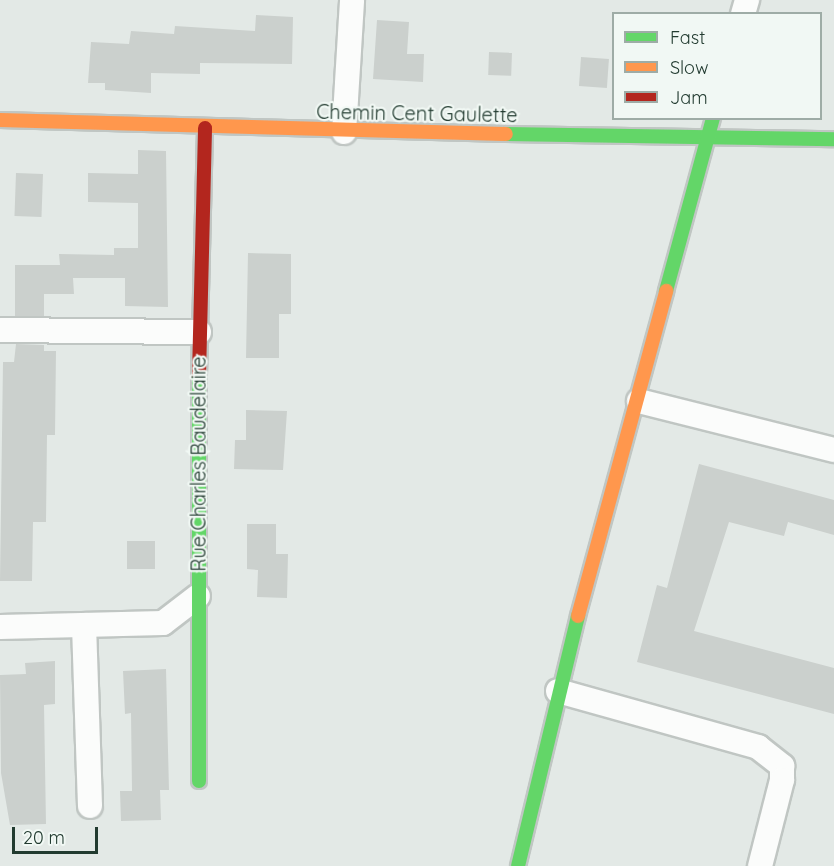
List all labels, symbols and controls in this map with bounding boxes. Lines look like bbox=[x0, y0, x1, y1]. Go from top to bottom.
legend bbox=[612, 12, 822, 120]
text: Fast bbox=[670, 26, 705, 49]
text: Slow bbox=[670, 56, 708, 79]
text: Jam bbox=[670, 86, 708, 109]
street label: Chemin Cent Gaulette bbox=[316, 99, 518, 127]
street label: Rue Charles Baudelaire bbox=[186, 356, 210, 572]
scale bar bbox=[15, 815, 100, 853]
text: 20 m bbox=[23, 826, 65, 849]

